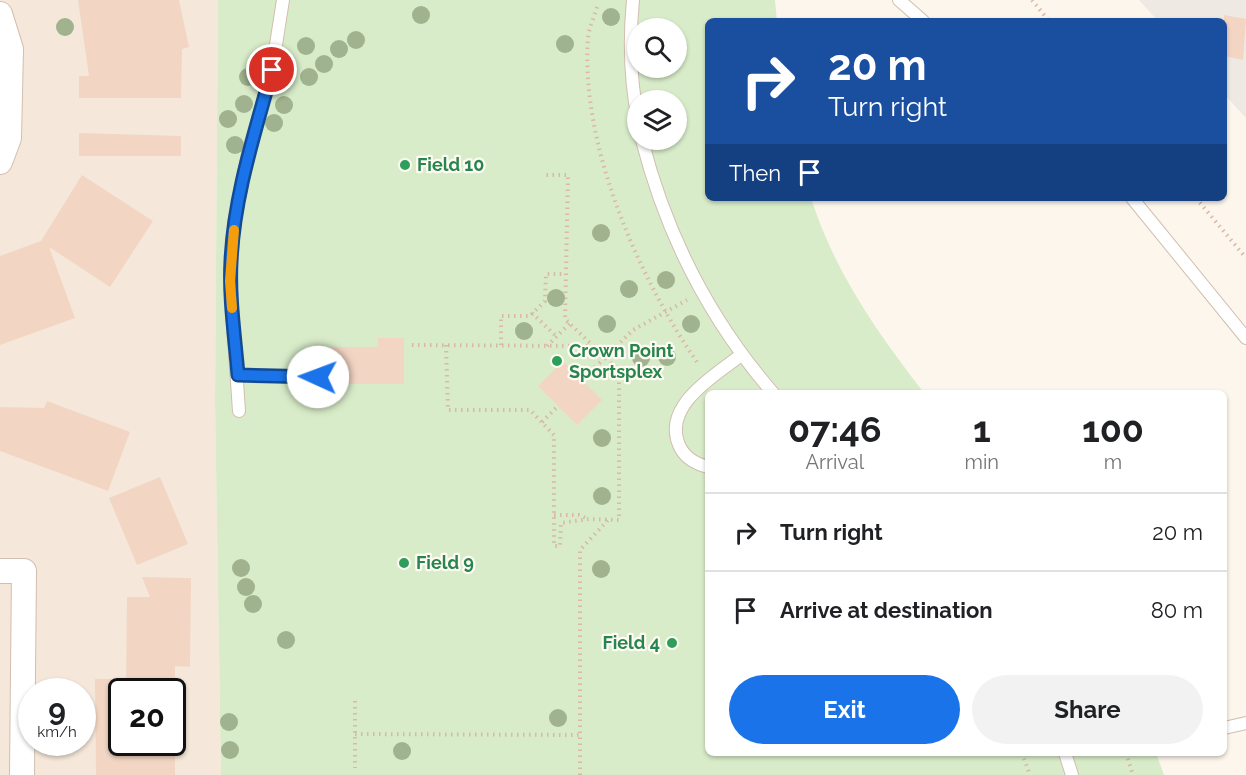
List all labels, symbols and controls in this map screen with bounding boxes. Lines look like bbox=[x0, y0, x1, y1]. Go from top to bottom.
map controls bbox=[627, 18, 687, 150]
button: search bbox=[627, 18, 687, 78]
text: 20 m bbox=[828, 41, 927, 90]
icon: right bbox=[729, 42, 807, 120]
pin bbox=[246, 44, 297, 95]
icon: arrive bbox=[255, 53, 288, 86]
button: layers bbox=[627, 90, 687, 150]
text: Turn right bbox=[828, 91, 947, 122]
place label: Field 10 bbox=[417, 154, 484, 175]
icon: arrive bbox=[793, 156, 826, 189]
marker: Field 10 bbox=[398, 158, 412, 172]
text: Then bbox=[729, 160, 781, 186]
place label: Crown Point Sportsplex bbox=[569, 340, 673, 382]
position arrow bbox=[286, 345, 350, 409]
marker: Crown Point Sportsplex bbox=[550, 354, 564, 368]
text: 07:46 bbox=[788, 408, 882, 450]
text: 1 bbox=[973, 408, 991, 450]
text: 100 bbox=[1082, 408, 1144, 450]
text: Arrival bbox=[805, 450, 864, 474]
text: min bbox=[965, 450, 999, 474]
text: m bbox=[1104, 450, 1122, 474]
icon: right bbox=[729, 516, 762, 549]
text: Turn right bbox=[780, 519, 883, 545]
text: 20 m bbox=[1152, 519, 1203, 545]
place label: Field 9 bbox=[416, 552, 474, 573]
marker: Field 9 bbox=[397, 556, 411, 570]
icon: arrive bbox=[729, 594, 762, 627]
text: Arrive at destination bbox=[780, 597, 993, 623]
text: 80 m bbox=[1151, 597, 1203, 623]
place label: Field 4 bbox=[602, 632, 660, 653]
marker: Field 4 bbox=[665, 636, 679, 650]
button: Exit bbox=[729, 675, 960, 744]
button: Share bbox=[972, 675, 1203, 744]
speed limit sign: 20 bbox=[108, 678, 186, 756]
text: 9 bbox=[48, 692, 66, 727]
text: km/h bbox=[37, 723, 77, 741]

